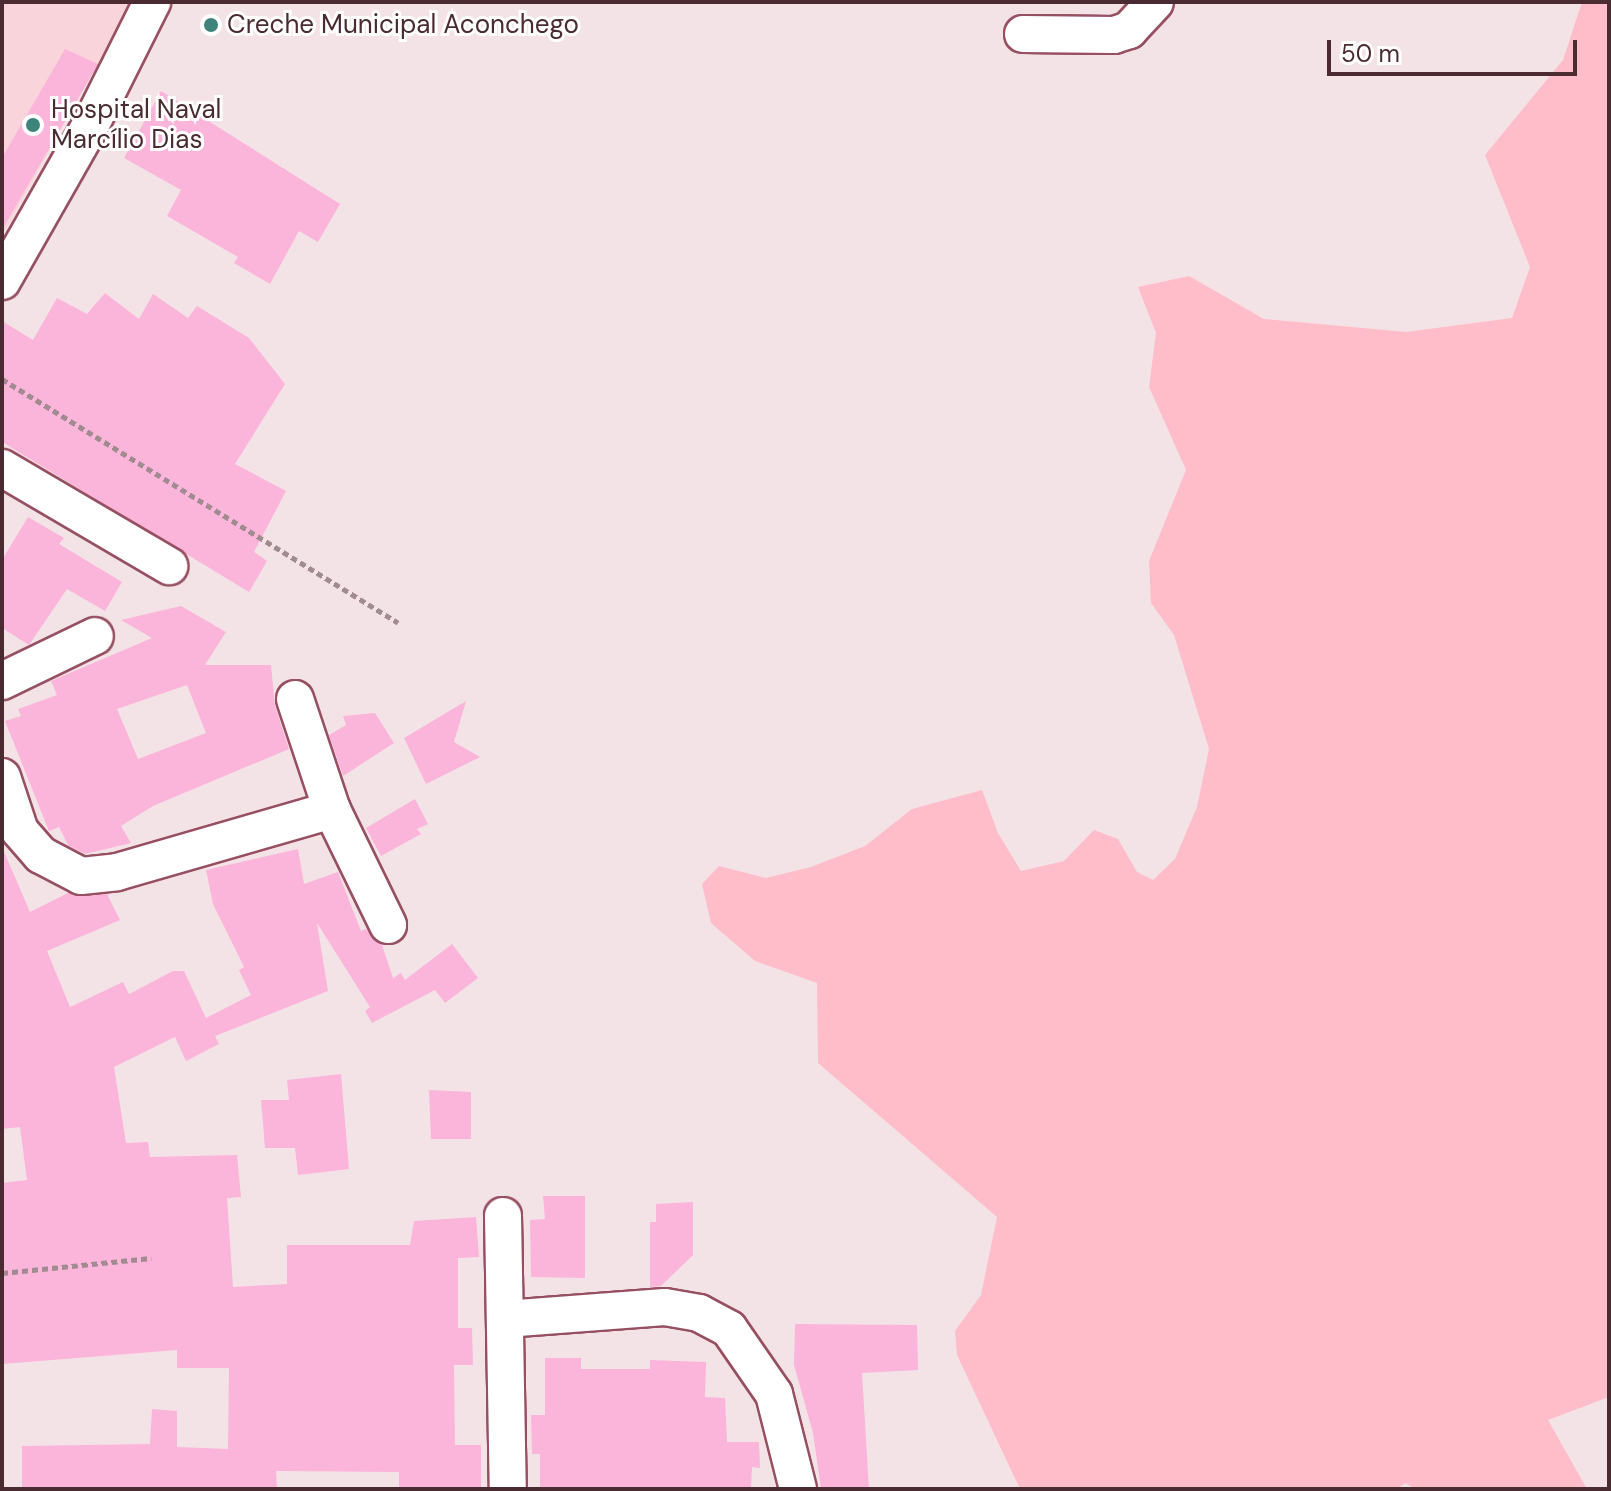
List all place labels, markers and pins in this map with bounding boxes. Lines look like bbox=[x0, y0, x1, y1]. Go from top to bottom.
place label: Creche Municipal Aconchego bbox=[227, 9, 579, 41]
marker: Creche Municipal Aconchego bbox=[202, 16, 220, 34]
place label: Hospital Naval Marcílio Dias bbox=[51, 94, 221, 156]
marker: Hospital Naval Marcílio Dias bbox=[22, 114, 44, 136]

